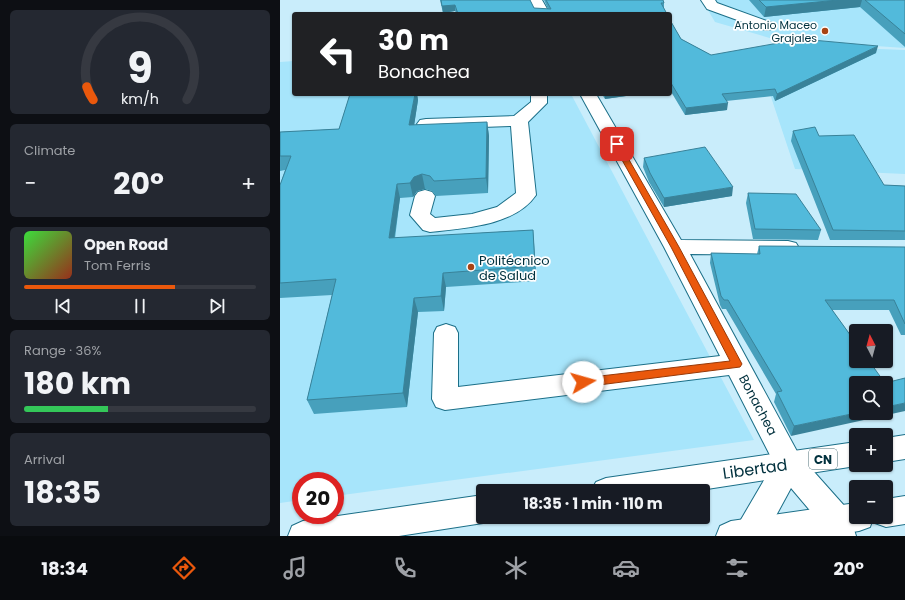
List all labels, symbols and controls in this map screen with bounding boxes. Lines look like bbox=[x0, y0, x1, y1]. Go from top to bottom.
place label: Antonio Maceo Grajales bbox=[734, 17, 817, 46]
text: 30 m bbox=[378, 21, 449, 60]
marker: Antonio Maceo Grajales bbox=[820, 26, 830, 36]
icon: left bbox=[312, 28, 364, 80]
text: 9 bbox=[127, 39, 153, 98]
text: Bonachea bbox=[378, 59, 470, 84]
text: km/h bbox=[121, 89, 159, 109]
pin bbox=[600, 127, 634, 161]
icon: arrive bbox=[606, 133, 628, 155]
text: Climate bbox=[24, 141, 75, 160]
text: 20° bbox=[113, 162, 164, 205]
text: − bbox=[24, 168, 36, 199]
text: + bbox=[241, 168, 256, 199]
text: Open Road bbox=[84, 234, 168, 255]
place label: Politécnico de Salud bbox=[479, 251, 550, 285]
text: Tom Ferris bbox=[84, 256, 151, 275]
marker: Politécnico de Salud bbox=[466, 262, 476, 272]
icon: previous bbox=[52, 295, 74, 317]
icon: pause bbox=[129, 295, 151, 317]
icon: next bbox=[206, 295, 228, 317]
north arrow bbox=[849, 324, 893, 368]
map controls bbox=[849, 324, 893, 524]
text: Range · 36% bbox=[24, 341, 101, 360]
position arrow bbox=[562, 361, 604, 403]
text: 180 km bbox=[24, 362, 131, 405]
street label: Bonachea bbox=[734, 371, 782, 439]
button: search bbox=[849, 376, 893, 420]
button: + bbox=[849, 428, 893, 472]
road number: CN bbox=[809, 449, 837, 469]
text: Arrival bbox=[24, 450, 65, 469]
street label: Libertad bbox=[721, 453, 789, 485]
text: 18:35 bbox=[24, 471, 101, 514]
speed limit sign: 20 bbox=[292, 472, 344, 524]
button: − bbox=[849, 480, 893, 524]
text: 18:35 · 1 min · 110 m bbox=[523, 493, 663, 514]
icon: directions bbox=[170, 554, 198, 582]
icon: music bbox=[281, 554, 309, 582]
icon: phone bbox=[391, 554, 419, 582]
icon: climate bbox=[502, 554, 530, 582]
icon: car bbox=[612, 554, 640, 582]
icon: filters bbox=[723, 554, 751, 582]
text: 18:34 bbox=[41, 556, 88, 581]
text: 20° bbox=[833, 556, 864, 581]

